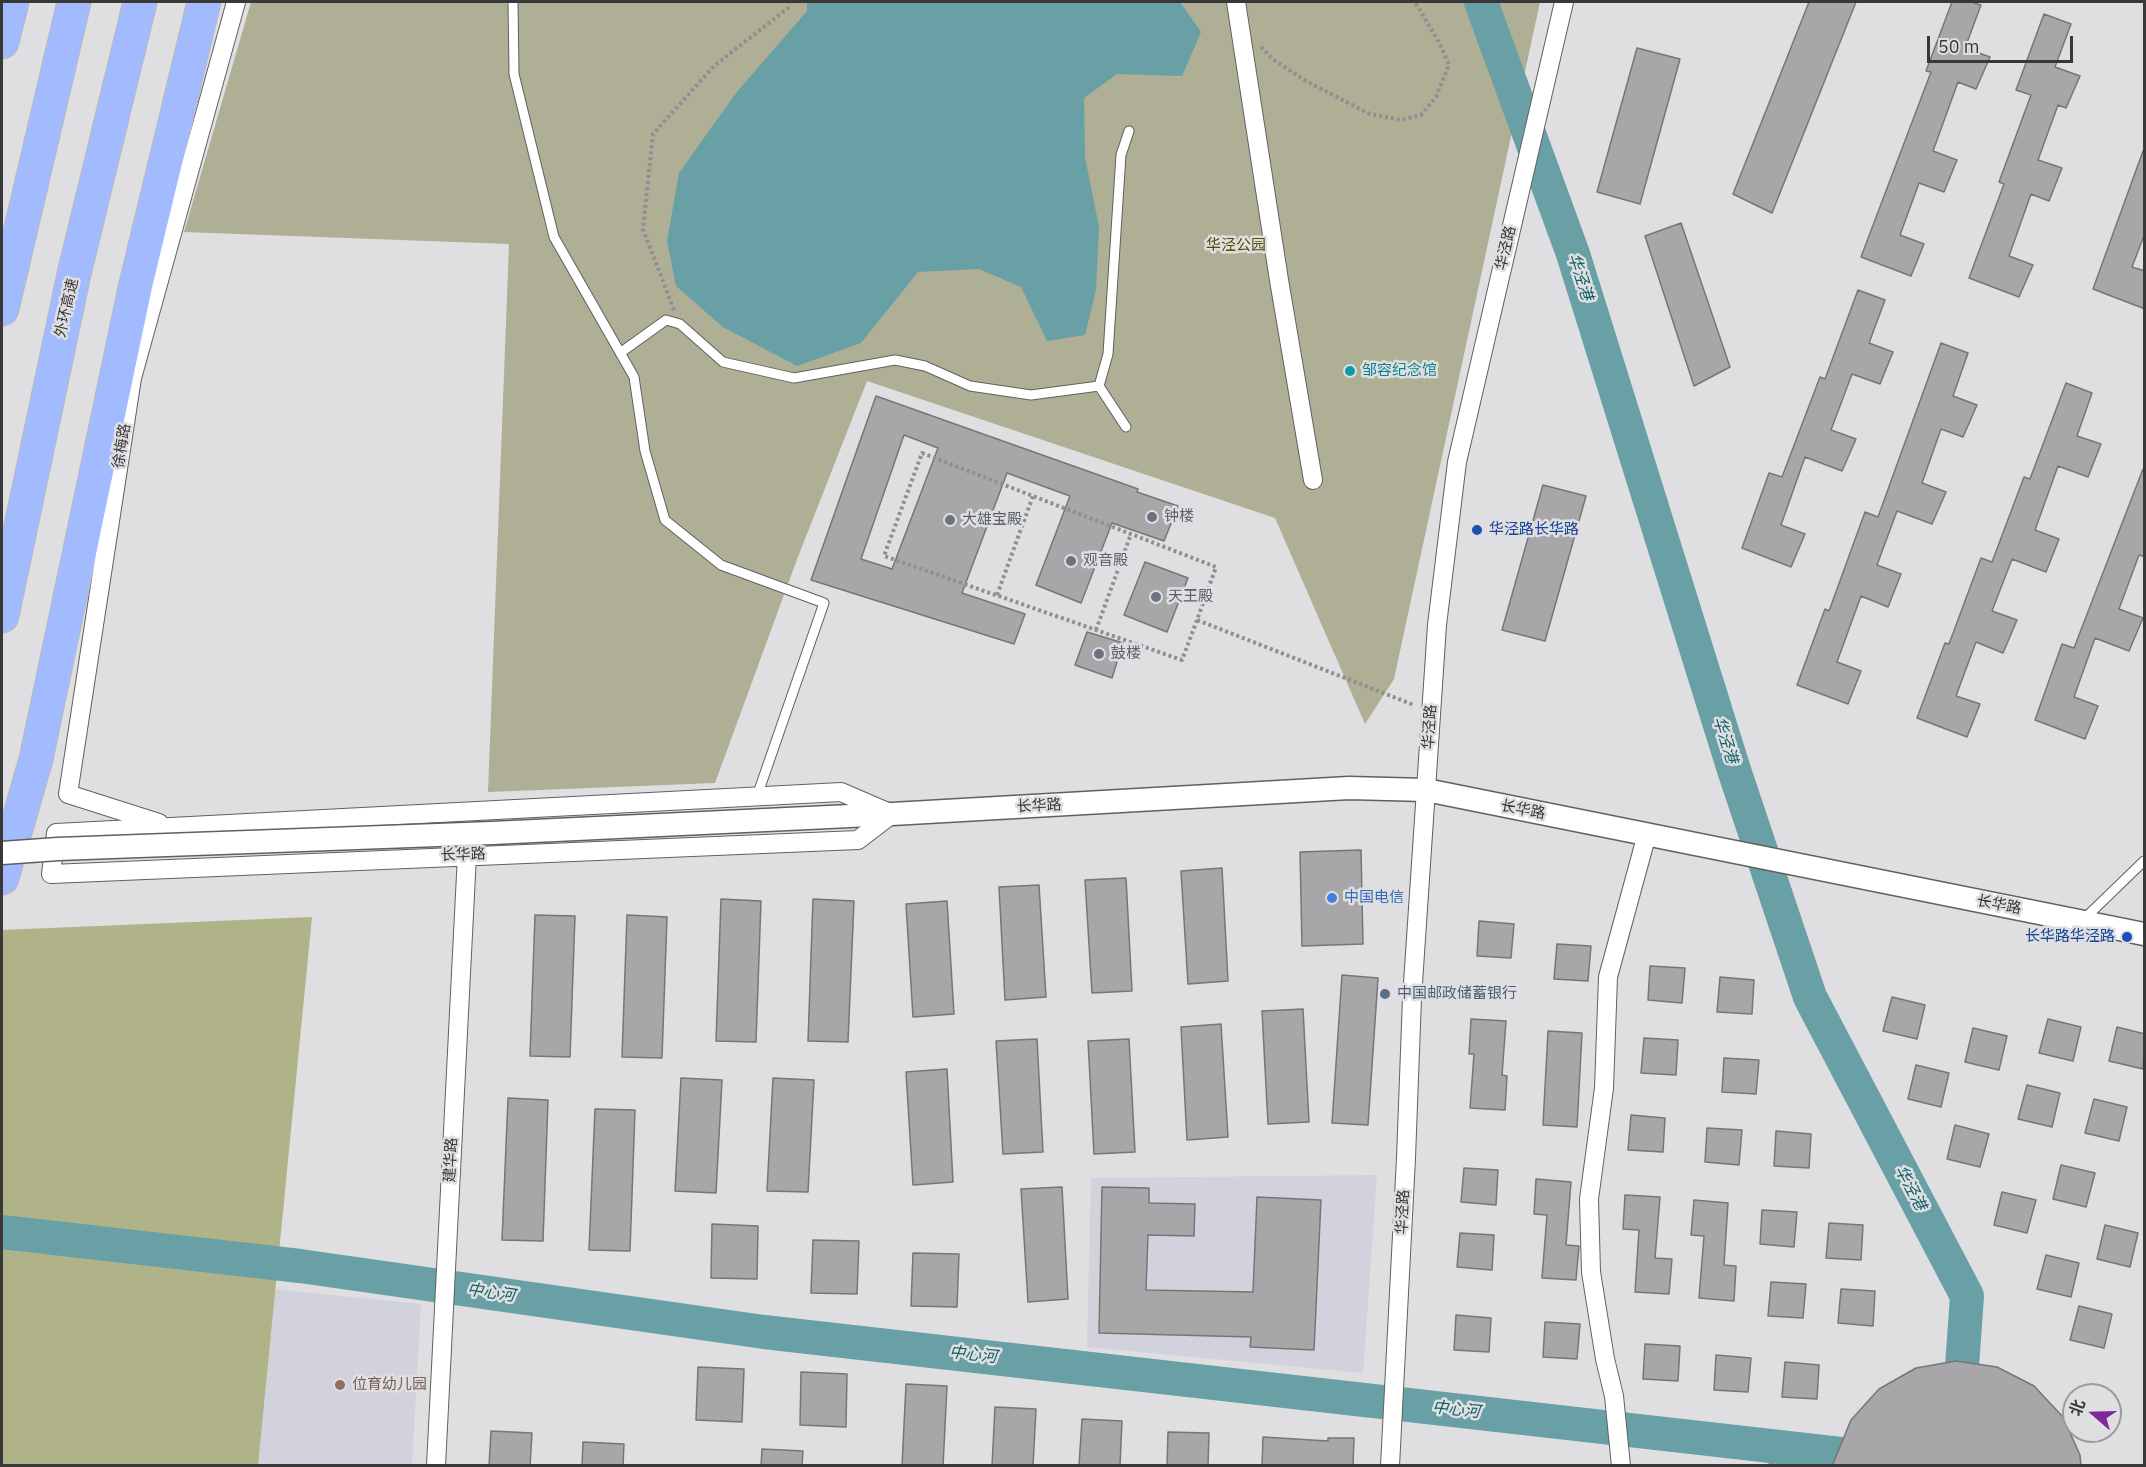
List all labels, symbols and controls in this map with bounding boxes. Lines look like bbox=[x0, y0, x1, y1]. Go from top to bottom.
scale bar bbox=[1930, 24, 2076, 62]
text: 50 m bbox=[1938, 35, 1980, 58]
street label: 华泾路 bbox=[1492, 224, 1520, 272]
park label: 华泾公园 bbox=[1206, 237, 1266, 255]
water label: 华泾港 bbox=[1563, 251, 1597, 303]
street label: 外环高速 bbox=[51, 277, 83, 339]
place label: 邹容纪念馆 bbox=[1362, 362, 1437, 380]
marker: 邹容纪念馆 bbox=[1343, 364, 1357, 378]
street label: 徐梅路 bbox=[110, 422, 134, 470]
place label: 钟楼 bbox=[1164, 508, 1194, 526]
marker: 钟楼 bbox=[1145, 510, 1159, 524]
place label: 大雄宝殿 bbox=[962, 511, 1022, 529]
marker: 大雄宝殿 bbox=[943, 513, 957, 527]
place label: 华泾路长华路 bbox=[1489, 521, 1579, 539]
marker: 华泾路长华路 bbox=[1470, 523, 1484, 537]
place label: 观音殿 bbox=[1083, 552, 1128, 570]
marker: 观音殿 bbox=[1064, 554, 1078, 568]
place label: 天王殿 bbox=[1168, 588, 1213, 606]
marker: 天王殿 bbox=[1149, 590, 1163, 604]
place label: 鼓楼 bbox=[1111, 645, 1141, 663]
marker: 鼓楼 bbox=[1092, 647, 1106, 661]
street label: 华泾路 bbox=[1419, 704, 1441, 750]
water label: 华泾港 bbox=[1709, 714, 1741, 766]
street label: 长华路 bbox=[1016, 796, 1062, 816]
street label: 长华路 bbox=[1499, 797, 1547, 823]
street label: 长华路 bbox=[440, 845, 486, 865]
place label: 中国电信 bbox=[1344, 889, 1404, 907]
marker: 中国电信 bbox=[1325, 891, 1339, 905]
street label: 长华路 bbox=[1975, 892, 2023, 918]
place label: 长华路华泾路 bbox=[2025, 928, 2115, 946]
marker: 长华路华泾路 bbox=[2120, 930, 2134, 944]
place label: 中国邮政储蓄银行 bbox=[1397, 985, 1517, 1003]
marker: 中国邮政储蓄银行 bbox=[1378, 987, 1392, 1001]
street label: 建华路 bbox=[441, 1137, 461, 1183]
water label: 华泾港 bbox=[1890, 1162, 1930, 1214]
street label: 华泾路 bbox=[1393, 1189, 1413, 1235]
water label: 中心河 bbox=[466, 1280, 516, 1306]
water label: 中心河 bbox=[948, 1343, 998, 1367]
place label: 位育幼儿园 bbox=[352, 1376, 427, 1394]
marker: 位育幼儿园 bbox=[333, 1378, 347, 1392]
north arrow bbox=[2062, 1383, 2122, 1443]
text: 北 bbox=[2065, 1397, 2089, 1418]
water label: 中心河 bbox=[1431, 1398, 1481, 1422]

